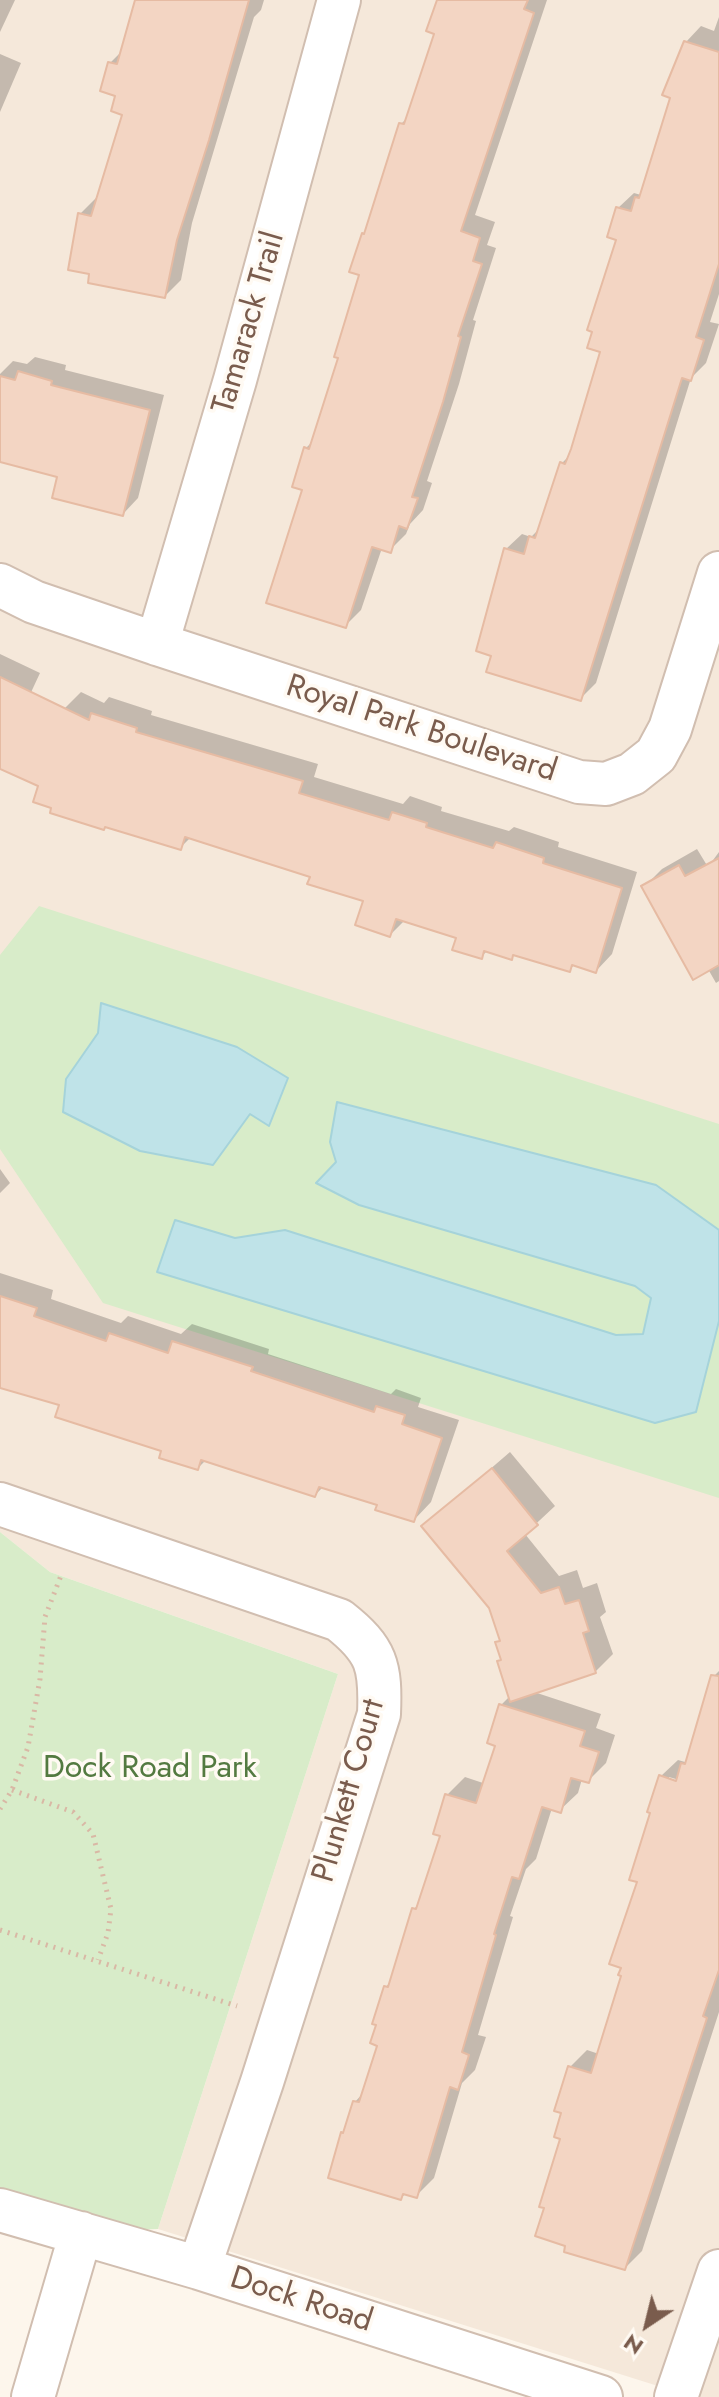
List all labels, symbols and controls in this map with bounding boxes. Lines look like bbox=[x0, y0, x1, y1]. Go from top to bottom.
street label: Tamarack Trail bbox=[206, 228, 294, 418]
street label: Royal Park Boulevard bbox=[281, 668, 561, 792]
street label: Plunkett Court bbox=[306, 1695, 394, 1887]
park label: Dock Road Park bbox=[43, 1750, 257, 1788]
street label: Dock Road bbox=[225, 2260, 377, 2342]
north arrow bbox=[607, 2285, 687, 2365]
text: N bbox=[617, 2327, 650, 2363]

